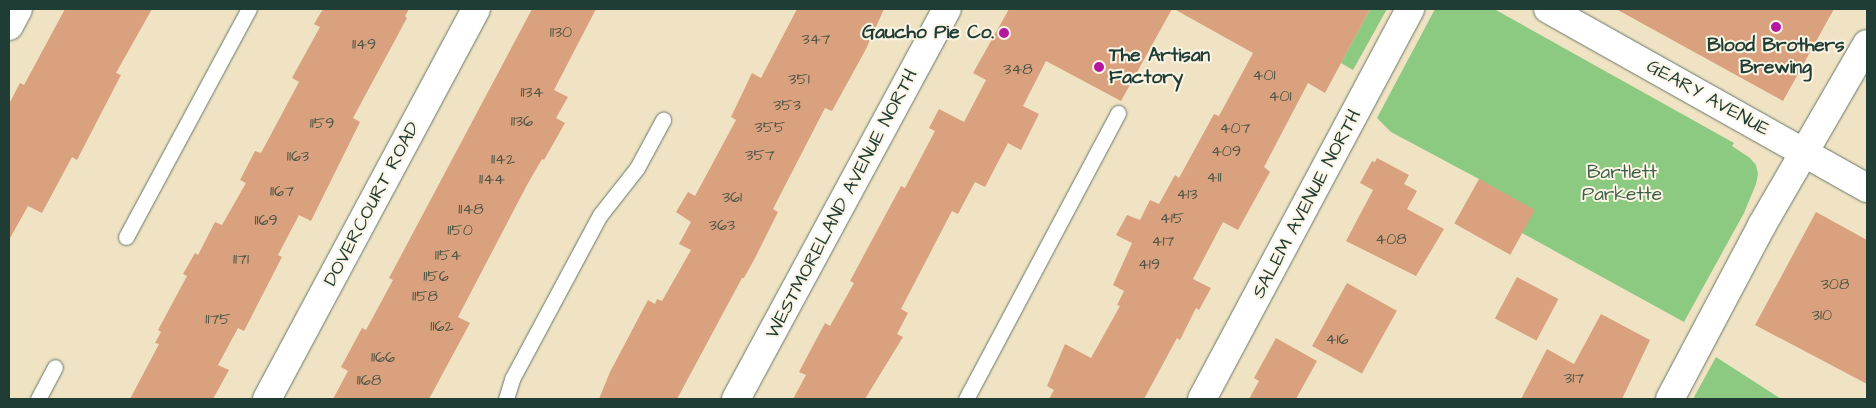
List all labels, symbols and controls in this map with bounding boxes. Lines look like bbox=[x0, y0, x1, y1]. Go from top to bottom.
marker: Blood Brothers Brewing bbox=[1770, 21, 1782, 33]
house number: 1130 bbox=[550, 22, 572, 42]
place label: Gaucho Pie Co. bbox=[862, 22, 994, 44]
marker: Gaucho Pie Co. bbox=[998, 27, 1010, 39]
house number: 347 bbox=[802, 29, 830, 49]
house number: 1149 bbox=[352, 34, 376, 54]
place label: Blood Brothers Brewing bbox=[1707, 35, 1845, 79]
place label: The Artisan Factory bbox=[1109, 45, 1210, 89]
street label: GEARY AVENUE bbox=[1643, 55, 1773, 141]
house number: 348 bbox=[1003, 59, 1033, 79]
marker: The Artisan Factory bbox=[1093, 61, 1105, 73]
street label: WESTMORELAND AVENUE NORTH bbox=[761, 65, 923, 343]
house number: 401 bbox=[1252, 65, 1276, 85]
house number: 351 bbox=[788, 69, 810, 89]
house number: 1134 bbox=[520, 82, 544, 102]
house number: 401 bbox=[1268, 86, 1292, 106]
house number: 353 bbox=[773, 95, 801, 115]
street label: SALEM AVENUE NORTH bbox=[1248, 106, 1366, 302]
house number: 1136 bbox=[511, 111, 533, 131]
house number: 1159 bbox=[310, 113, 334, 133]
house number: 355 bbox=[755, 117, 785, 137]
street label: DOVERCOURT ROAD bbox=[319, 118, 425, 290]
house number: 407 bbox=[1220, 118, 1250, 138]
house number: 409 bbox=[1211, 141, 1241, 161]
house number: 357 bbox=[745, 145, 775, 165]
house number: 1163 bbox=[287, 146, 309, 166]
house number: 1142 bbox=[491, 149, 515, 169]
park label: Bartlett Parkette bbox=[1582, 162, 1662, 206]
house number: 411 bbox=[1207, 167, 1221, 187]
house number: 1144 bbox=[479, 169, 505, 189]
house number: 1167 bbox=[270, 181, 294, 201]
house number: 413 bbox=[1176, 184, 1198, 204]
house number: 361 bbox=[722, 187, 742, 207]
house number: 1148 bbox=[458, 199, 484, 219]
house number: 415 bbox=[1160, 208, 1184, 228]
house number: 1169 bbox=[254, 210, 278, 230]
house number: 363 bbox=[709, 215, 735, 235]
house number: 1150 bbox=[447, 220, 473, 240]
house number: 408 bbox=[1375, 229, 1407, 249]
house number: 417 bbox=[1152, 231, 1174, 251]
house number: 1154 bbox=[435, 245, 461, 265]
house number: 1171 bbox=[233, 249, 249, 269]
house number: 419 bbox=[1138, 254, 1160, 274]
house number: 1156 bbox=[423, 266, 449, 286]
house number: 308 bbox=[1821, 274, 1849, 294]
house number: 1158 bbox=[412, 286, 438, 306]
house number: 310 bbox=[1812, 305, 1832, 325]
house number: 1175 bbox=[205, 309, 231, 329]
house number: 1162 bbox=[430, 316, 454, 336]
house number: 416 bbox=[1326, 329, 1348, 349]
house number: 1166 bbox=[371, 347, 395, 367]
house number: 317 bbox=[1564, 368, 1584, 388]
house number: 1168 bbox=[357, 370, 381, 390]

